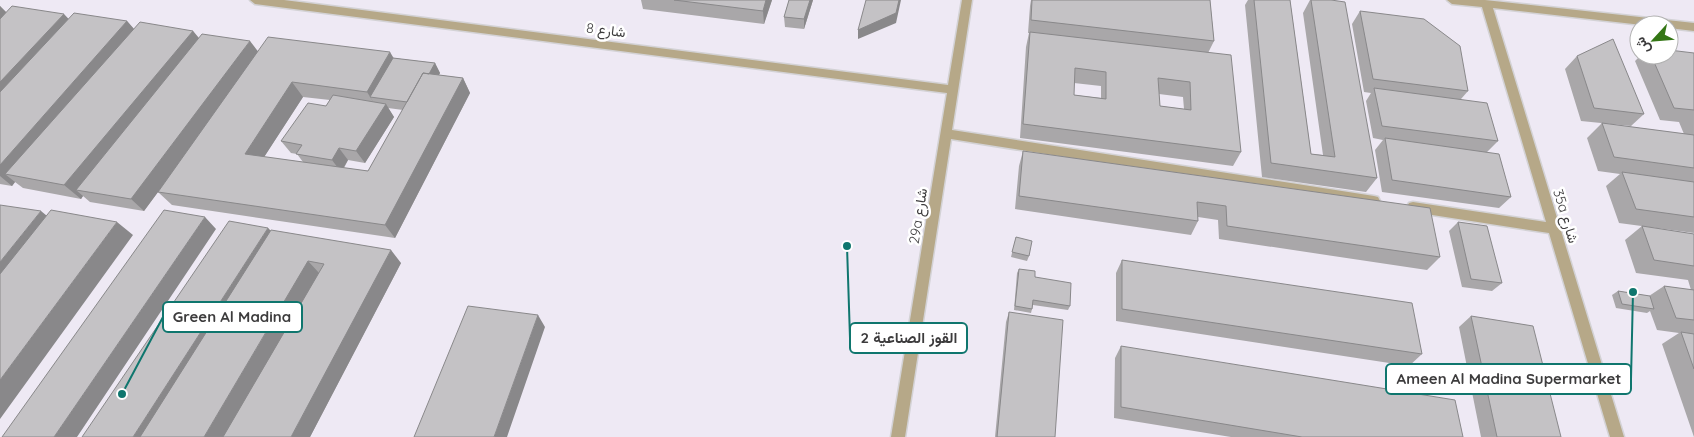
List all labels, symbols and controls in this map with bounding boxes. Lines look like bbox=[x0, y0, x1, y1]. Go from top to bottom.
north arrow bbox=[1629, 15, 1679, 65]
street label: شارع 8 bbox=[585, 19, 627, 43]
text: ش bbox=[1630, 34, 1654, 57]
street label: 29a شارع bbox=[905, 187, 933, 245]
street label: 35a شارع bbox=[1547, 187, 1583, 246]
callout: Green Al Madina bbox=[163, 302, 302, 332]
text: Green Al Madina bbox=[173, 307, 291, 326]
callout: القوز الصناعية 2 bbox=[850, 323, 967, 353]
text: القوز الصناعية 2 bbox=[861, 328, 957, 347]
callout: Ameen Al Madina Supermarket bbox=[1386, 364, 1631, 394]
text: Ameen Al Madina Supermarket bbox=[1397, 369, 1621, 388]

